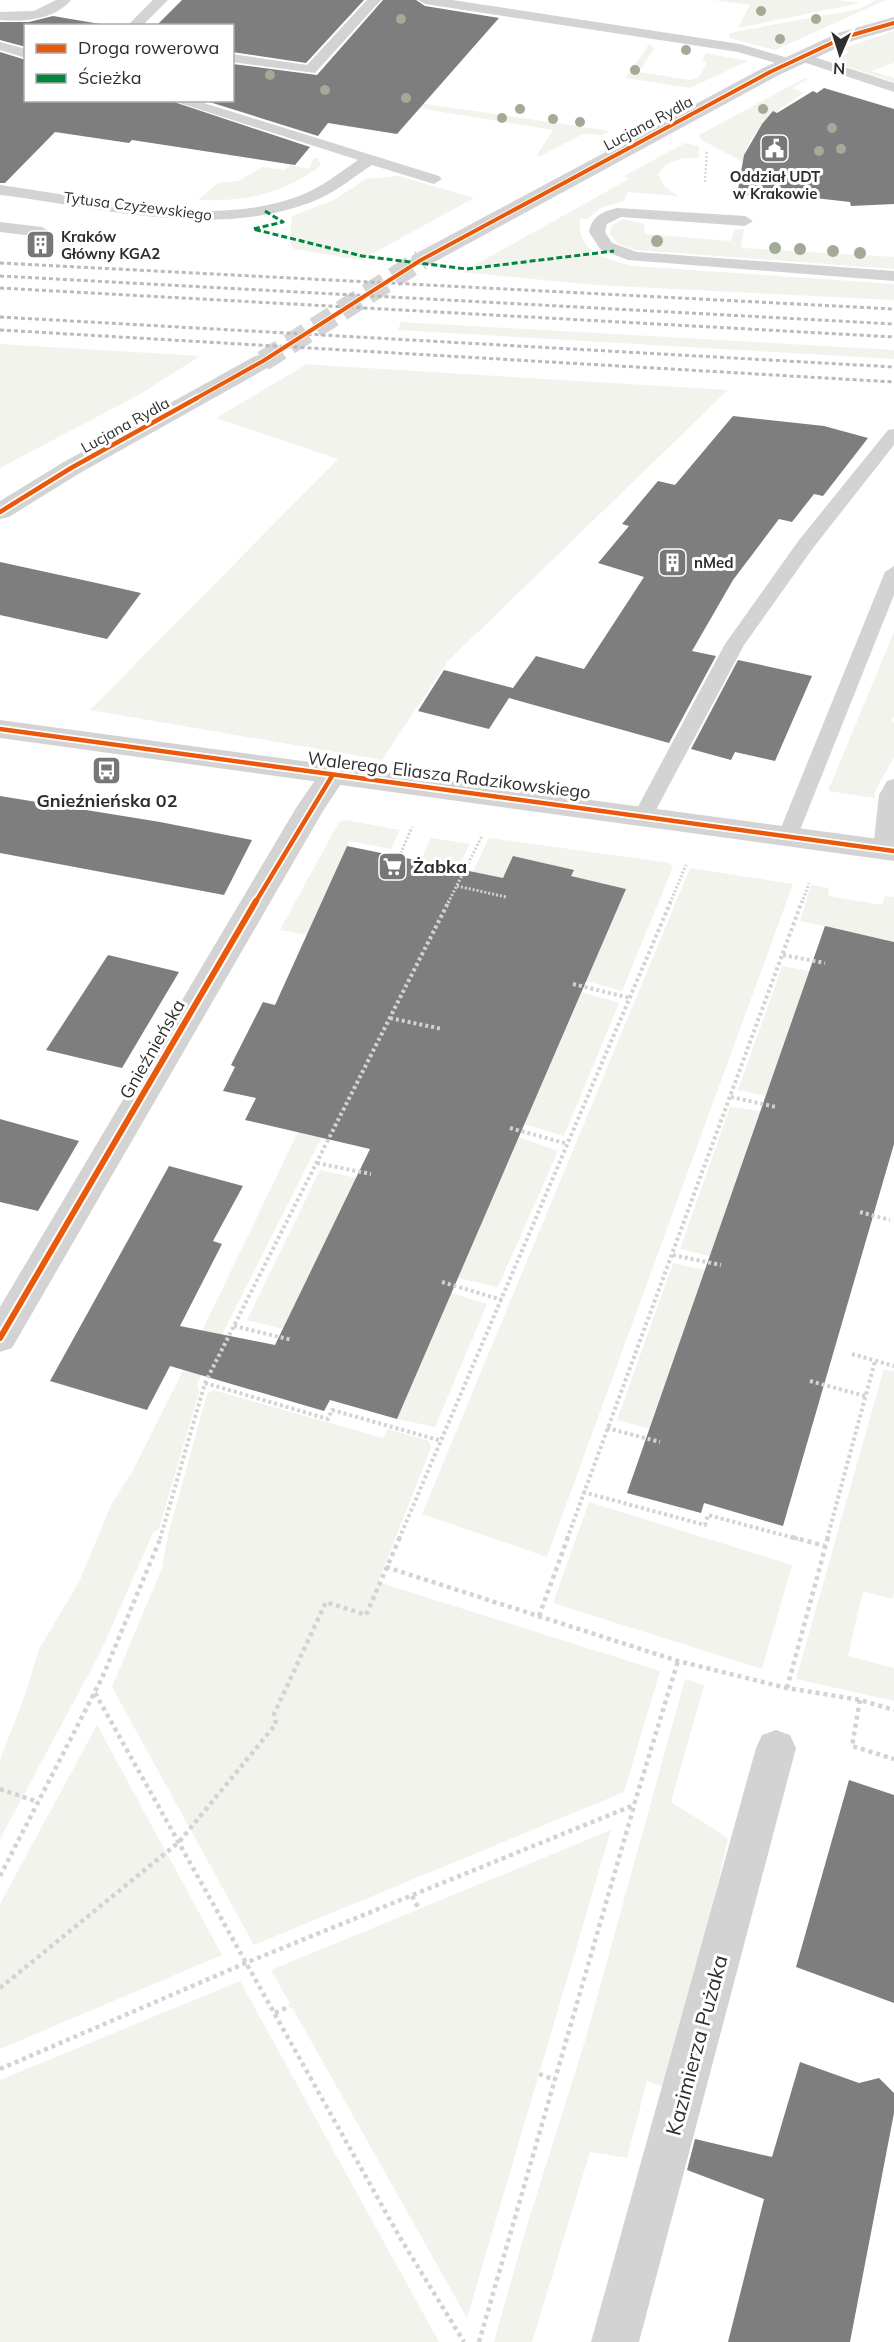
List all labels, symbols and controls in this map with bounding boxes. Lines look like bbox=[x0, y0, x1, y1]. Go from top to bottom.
legend bbox=[24, 24, 234, 102]
north arrow bbox=[810, 24, 870, 84]
text: Droga rowerowa bbox=[78, 36, 219, 59]
text: N bbox=[833, 59, 846, 79]
text: Ścieżka bbox=[78, 66, 141, 89]
street label: Lucjana Rydla bbox=[600, 92, 696, 154]
public building icon: Oddział UDT w Krakowie bbox=[759, 133, 791, 165]
place label: Oddział UDT w Krakowie bbox=[730, 167, 821, 203]
street label: Tytusa Czyżewskiego bbox=[63, 187, 213, 225]
place label: Kraków Główny KGA2 bbox=[61, 227, 160, 263]
building icon: Kraków Główny KGA2 bbox=[24, 229, 56, 261]
street label: Lucjana Rydla bbox=[77, 393, 173, 457]
building icon: nMed bbox=[657, 546, 689, 578]
place label: nMed bbox=[694, 553, 734, 572]
street label: Walerego Eliasza Radzikowskiego bbox=[306, 746, 592, 804]
bus stop icon: Gnieźnieńska 02 bbox=[91, 755, 123, 787]
place label: Gnieźnieńska 02 bbox=[37, 789, 177, 812]
supermarket icon: Żabka bbox=[376, 850, 408, 882]
place label: Żabka bbox=[413, 855, 467, 878]
street label: Gnieźnieńska bbox=[114, 995, 190, 1103]
street label: Kazimierza Pużaka bbox=[659, 1952, 733, 2138]

